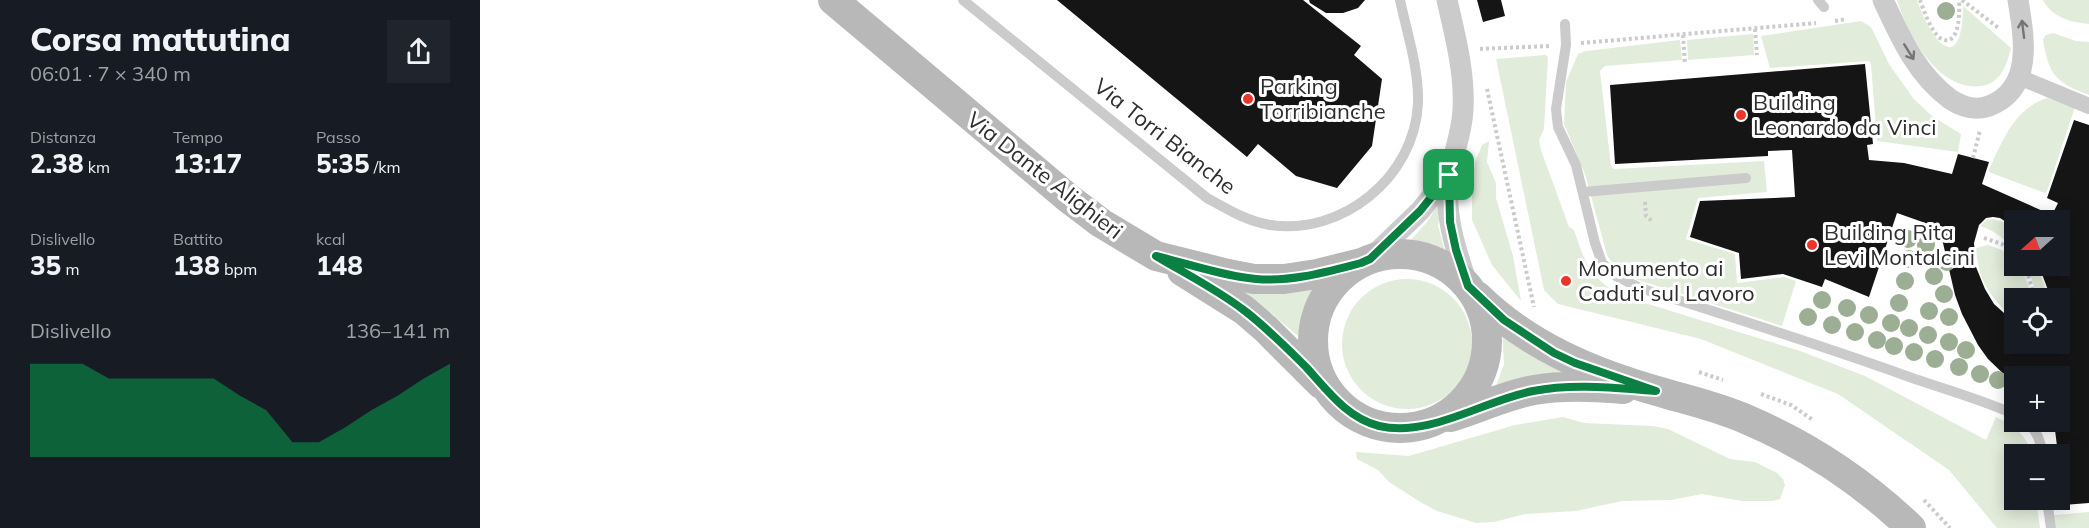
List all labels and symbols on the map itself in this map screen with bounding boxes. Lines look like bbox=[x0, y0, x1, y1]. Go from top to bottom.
one-way arrow bbox=[2017, 20, 2028, 40]
one-way arrow bbox=[1904, 43, 1916, 60]
street label: Via Torri Bianche bbox=[1088, 72, 1242, 200]
place label: Parking Torribianche bbox=[1260, 72, 1386, 125]
place label: Building Leonardo da Vinci bbox=[1753, 88, 1937, 141]
marker: Parking Torribianche bbox=[1241, 92, 1255, 106]
street label: Via Dante Alighieri bbox=[961, 105, 1129, 245]
marker: Building Leonardo da Vinci bbox=[1734, 108, 1748, 122]
pin bbox=[1423, 149, 1474, 200]
north arrow bbox=[2004, 210, 2070, 276]
place label: Building Rita Levi Montalcini bbox=[1824, 218, 1975, 271]
marker: Building Rita Levi Montalcini bbox=[1805, 238, 1819, 252]
place label: Monumento ai Caduti sul Lavoro bbox=[1578, 254, 1755, 307]
marker: Monumento ai Caduti sul Lavoro bbox=[1559, 274, 1573, 288]

